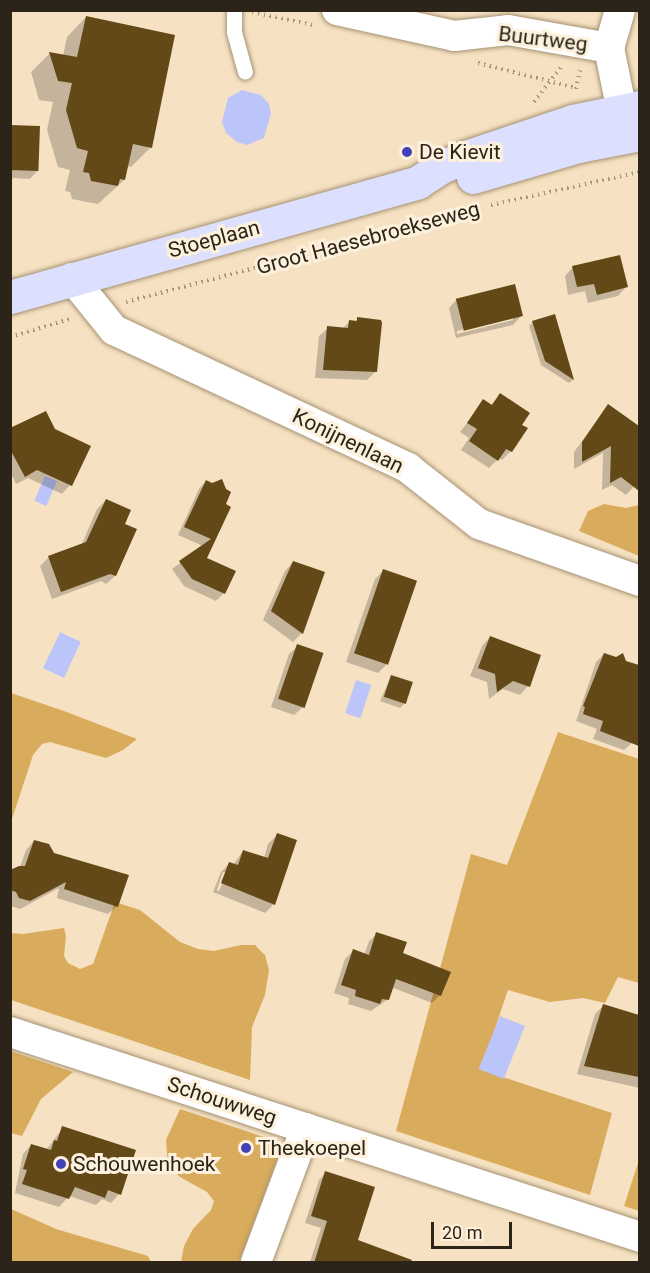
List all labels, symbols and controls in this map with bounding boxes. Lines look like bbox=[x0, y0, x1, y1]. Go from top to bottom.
street label: Buurtweg bbox=[497, 21, 589, 57]
place label: De Kievit bbox=[419, 139, 501, 165]
marker: De Kievit bbox=[400, 145, 414, 159]
street label: Groot Haesebroekseweg bbox=[254, 196, 482, 280]
street label: Stoeplaan bbox=[166, 215, 262, 263]
street label: Konijnenlaan bbox=[288, 403, 408, 479]
street label: Schouwweg bbox=[164, 1072, 280, 1130]
place label: Theekoepel bbox=[258, 1135, 366, 1161]
marker: Theekoepel bbox=[239, 1141, 253, 1155]
place label: Schouwenhoek bbox=[73, 1151, 215, 1177]
marker: Schouwenhoek bbox=[54, 1157, 68, 1171]
scale bar bbox=[434, 1210, 515, 1248]
text: 20 m bbox=[442, 1222, 482, 1243]

